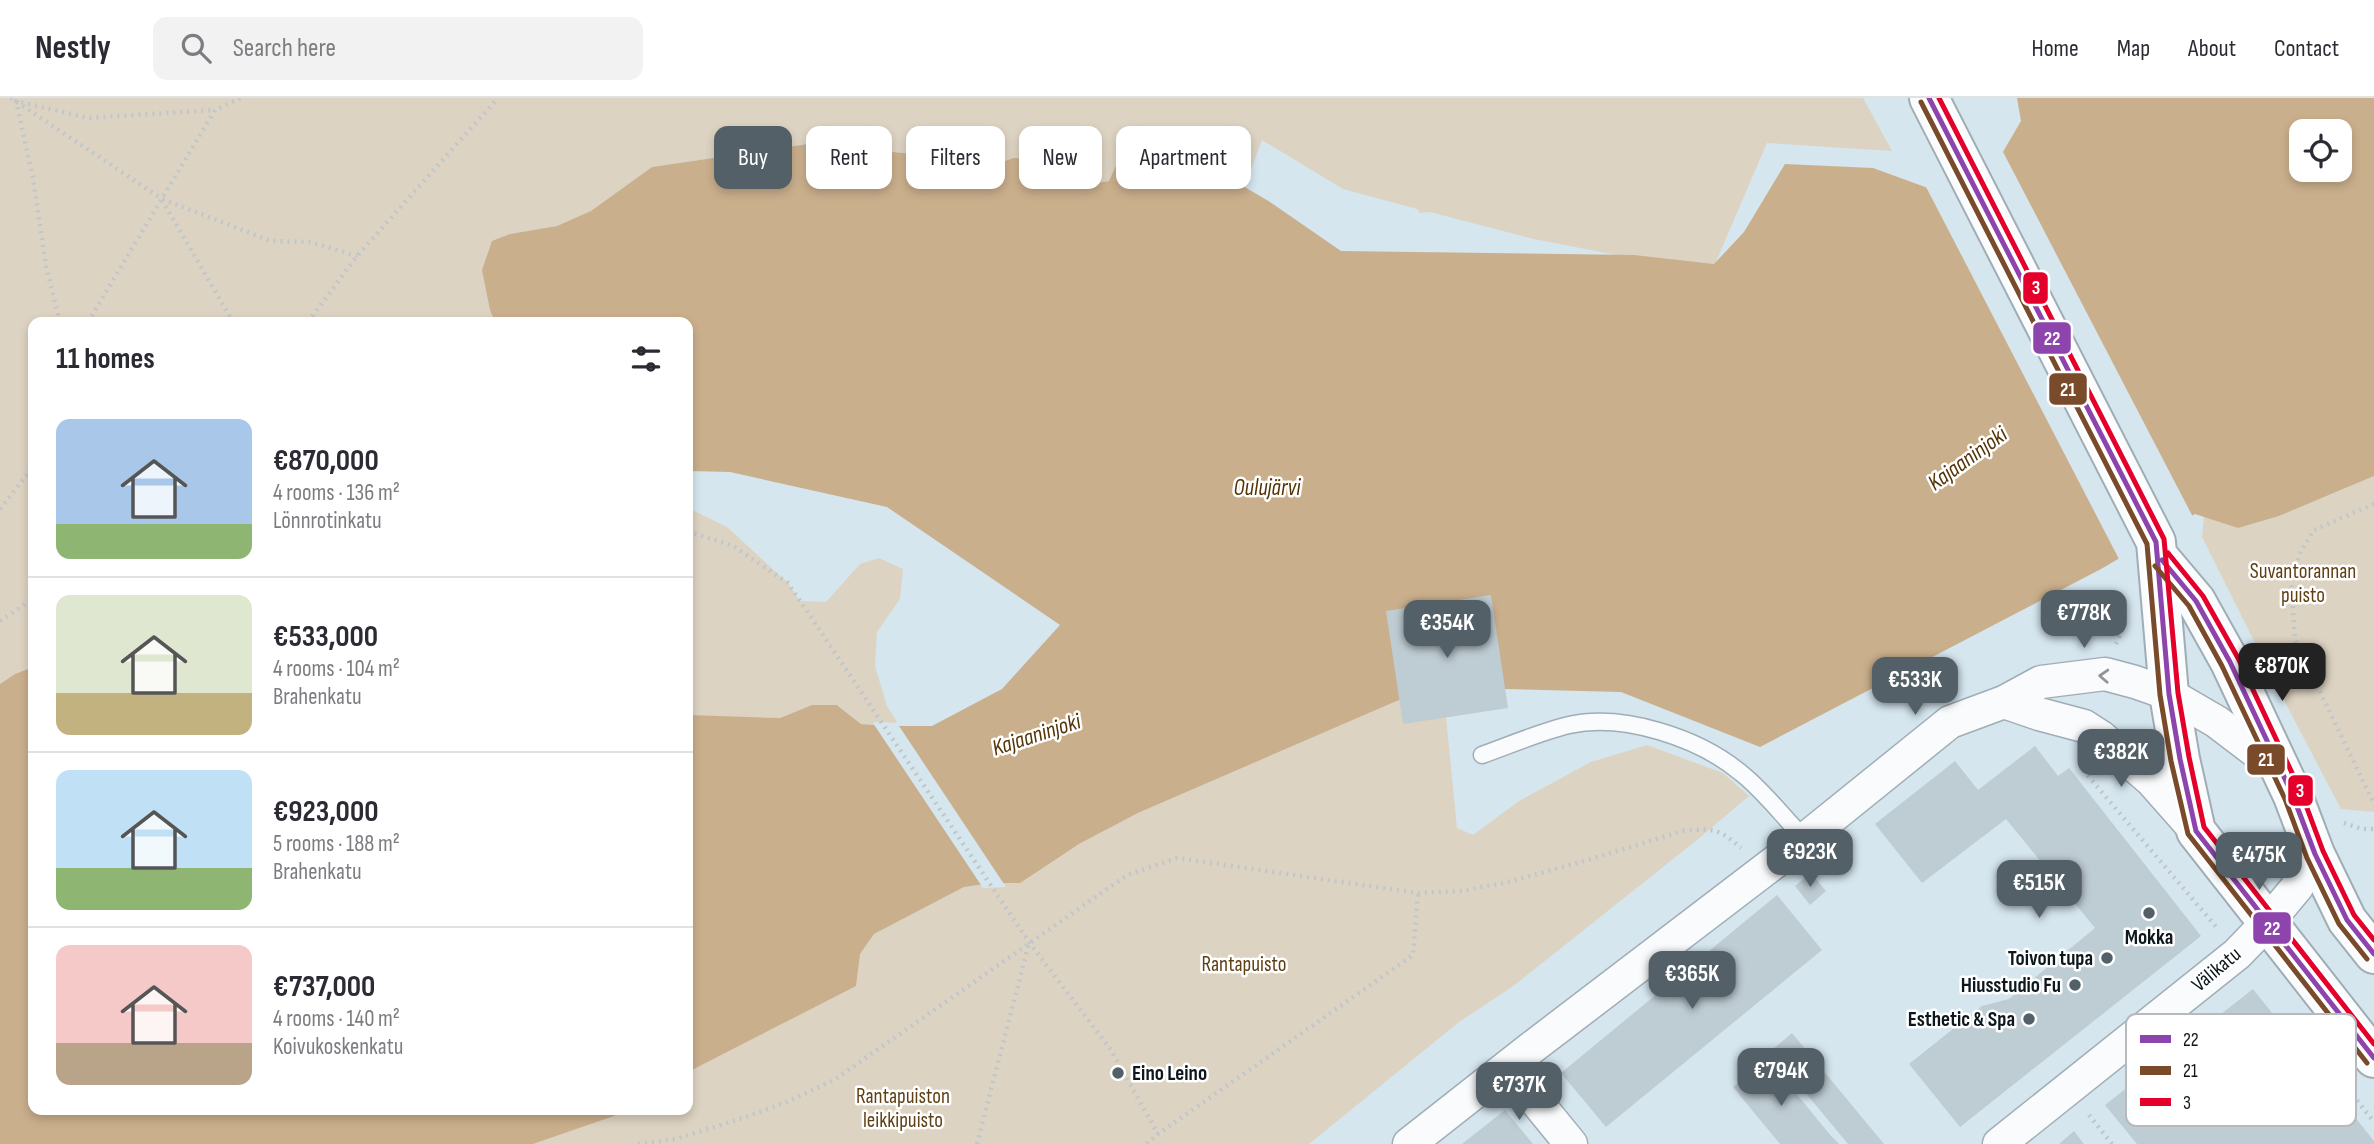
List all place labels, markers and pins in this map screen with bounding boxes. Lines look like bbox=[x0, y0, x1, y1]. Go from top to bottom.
pin: €778K bbox=[2035, 590, 2133, 650]
pin: €354K bbox=[1398, 601, 1496, 660]
pin: €870K bbox=[2233, 644, 2331, 703]
pin: €533K bbox=[1866, 658, 1964, 717]
pin: €382K bbox=[2072, 730, 2170, 789]
pin: €923K bbox=[1761, 830, 1859, 889]
pin: €475K bbox=[2210, 832, 2308, 892]
pin: €515K bbox=[1990, 860, 2088, 920]
marker: Mokka bbox=[2141, 905, 2157, 921]
place label: Mokka bbox=[2125, 925, 2173, 950]
place label: Toivon tupa bbox=[2008, 946, 2093, 971]
marker: Toivon tupa bbox=[2099, 950, 2115, 966]
pin: €365K bbox=[1643, 951, 1741, 1011]
place label: Hiusstudio Fu bbox=[1961, 973, 2061, 998]
marker: Hiusstudio Fu bbox=[2067, 977, 2083, 993]
place label: Esthetic & Spa bbox=[1908, 1007, 2015, 1032]
marker: Esthetic & Spa bbox=[2021, 1011, 2037, 1027]
pin: €794K bbox=[1732, 1048, 1830, 1108]
place label: Eino Leino bbox=[1132, 1061, 1207, 1086]
pin: €737K bbox=[1470, 1062, 1568, 1122]
marker: Eino Leino bbox=[1110, 1065, 1126, 1081]

